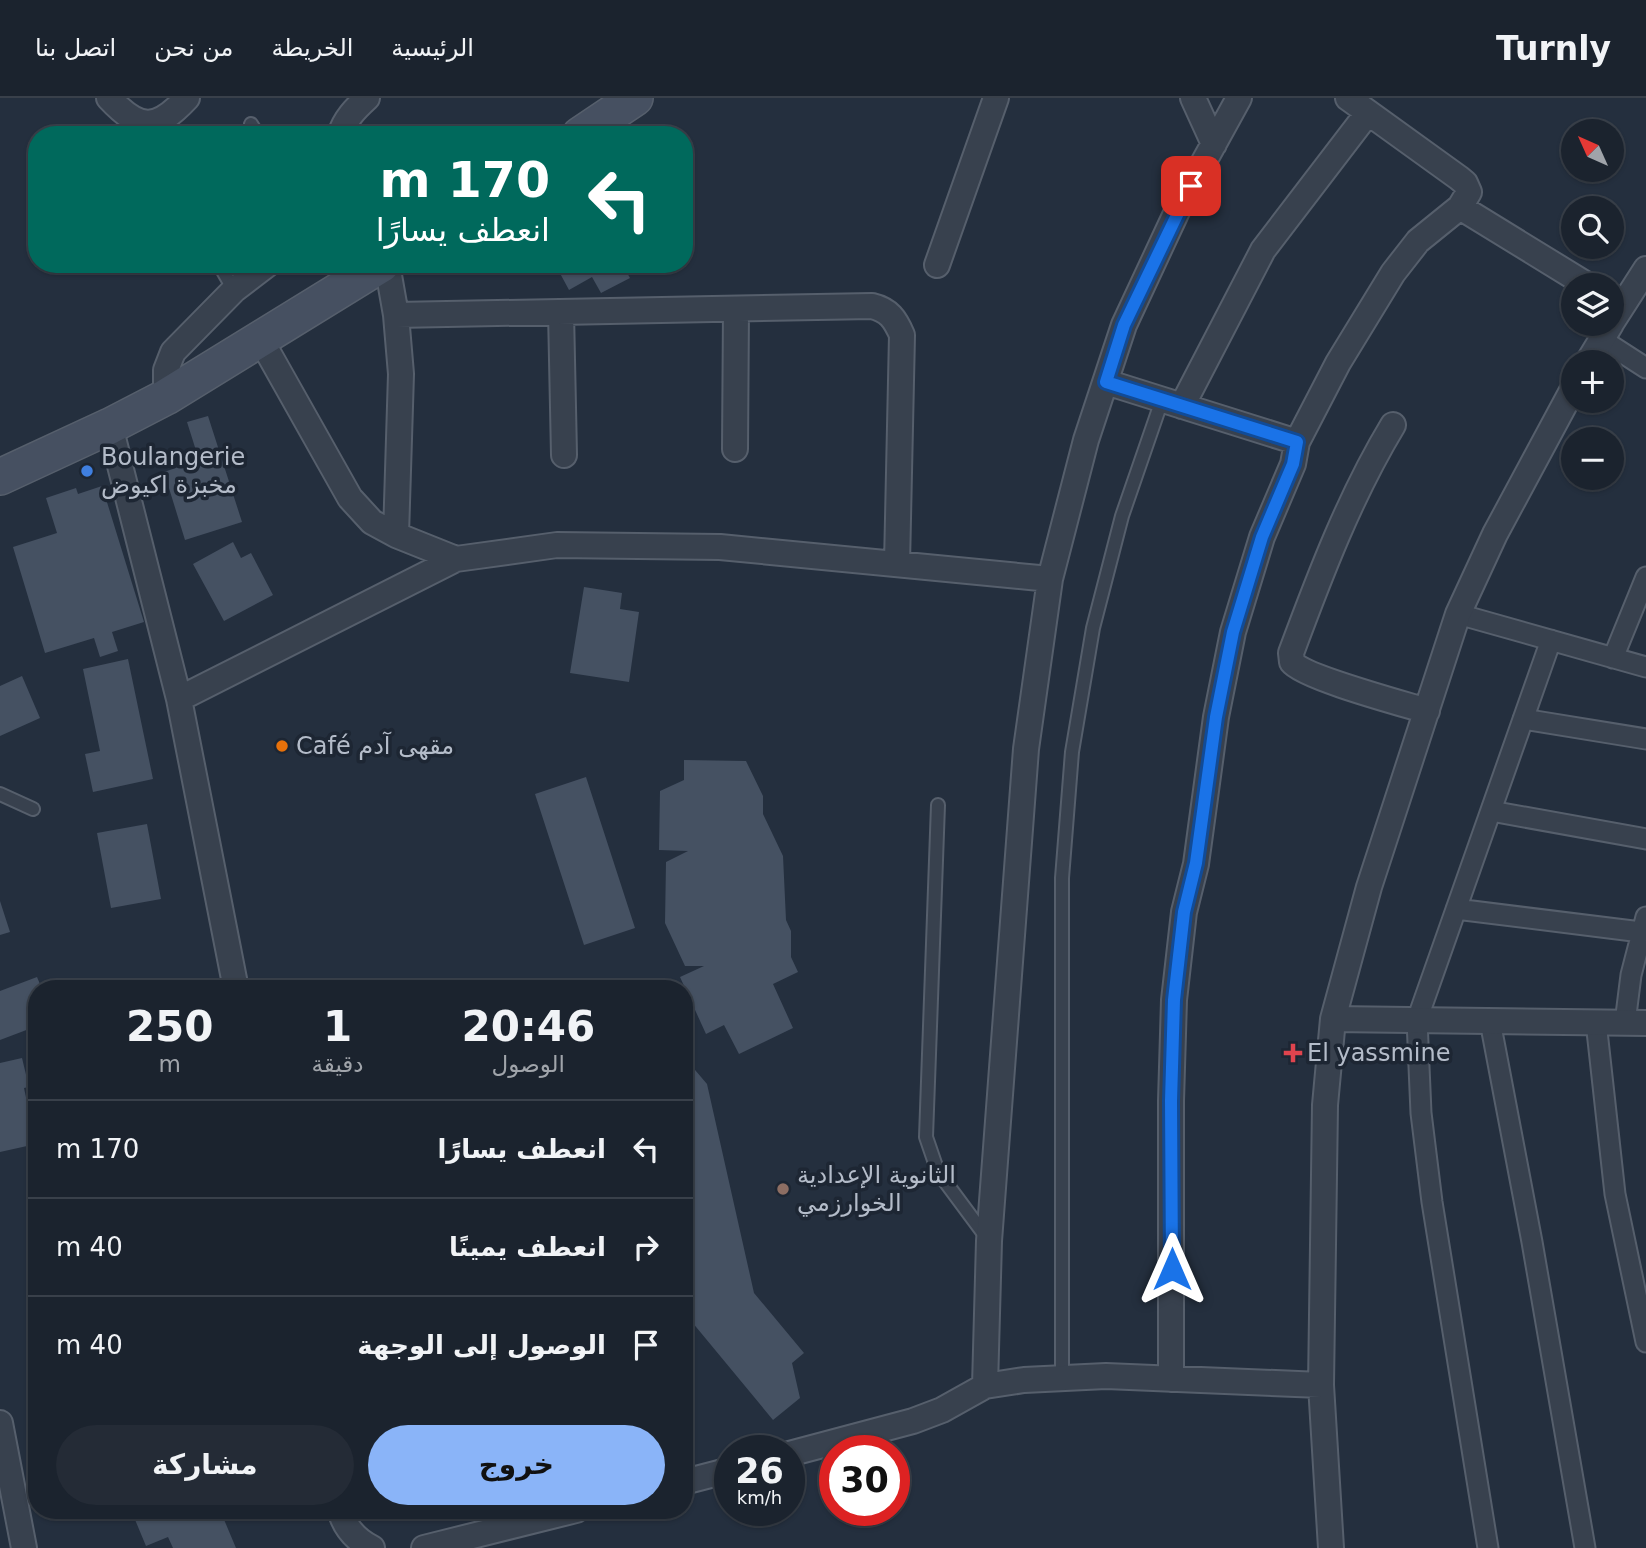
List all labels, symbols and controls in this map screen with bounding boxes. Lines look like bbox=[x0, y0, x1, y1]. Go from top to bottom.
text: Turnly bbox=[1496, 29, 1611, 68]
text: اتصل بنا bbox=[35, 34, 116, 62]
text: من نحن bbox=[154, 34, 233, 62]
text: الخريطة bbox=[271, 34, 353, 62]
text: الرئيسية bbox=[391, 34, 474, 62]
north arrow bbox=[1561, 119, 1624, 182]
map controls bbox=[1561, 119, 1624, 490]
text: 170 m bbox=[380, 152, 550, 209]
icon: left bbox=[574, 154, 665, 245]
pin bbox=[1161, 156, 1221, 216]
icon: arrive bbox=[1172, 167, 1210, 205]
button: search bbox=[1561, 196, 1624, 259]
text: انعطف يسارًا bbox=[376, 211, 550, 249]
button: layers bbox=[1561, 273, 1624, 336]
button: + bbox=[1561, 350, 1624, 413]
button: − bbox=[1561, 427, 1624, 490]
place label: Boulangerie مخبزة اكيوض bbox=[101, 443, 245, 499]
marker: Boulangerie مخبزة اكيوض bbox=[79, 463, 95, 479]
place label: Café مقهى آدم bbox=[296, 731, 454, 760]
marker: Café مقهى آدم bbox=[274, 738, 290, 754]
text: 250 bbox=[126, 1002, 214, 1051]
text: 1 bbox=[323, 1002, 352, 1051]
text: 20:46 bbox=[461, 1002, 595, 1051]
place label: El yassmine bbox=[1307, 1039, 1450, 1067]
marker: El yassmine bbox=[1285, 1045, 1301, 1061]
text: m bbox=[159, 1051, 181, 1077]
text: دقيقة bbox=[311, 1051, 364, 1077]
text: الوصول bbox=[492, 1051, 565, 1077]
icon: left bbox=[627, 1130, 665, 1168]
text: 170 m bbox=[56, 1134, 139, 1164]
text: انعطف يسارًا bbox=[437, 1134, 606, 1164]
place label: الثانوية الإعدادية الخوارزمي bbox=[797, 1161, 956, 1217]
marker: الثانوية الإعدادية الخوارزمي bbox=[775, 1181, 791, 1197]
icon: right bbox=[627, 1228, 665, 1266]
text: 40 m bbox=[56, 1232, 123, 1262]
text: انعطف يمينًا bbox=[449, 1232, 606, 1262]
position arrow bbox=[1135, 1232, 1209, 1306]
icon: arrive bbox=[627, 1326, 665, 1364]
text: 40 m bbox=[56, 1330, 123, 1360]
text: الوصول إلى الوجهة bbox=[357, 1330, 606, 1360]
button: مشاركة bbox=[56, 1425, 354, 1505]
button: خروج bbox=[368, 1425, 665, 1505]
speed limit sign: 30 bbox=[819, 1435, 910, 1526]
text: 26 bbox=[735, 1451, 784, 1491]
text: km/h bbox=[737, 1487, 782, 1508]

